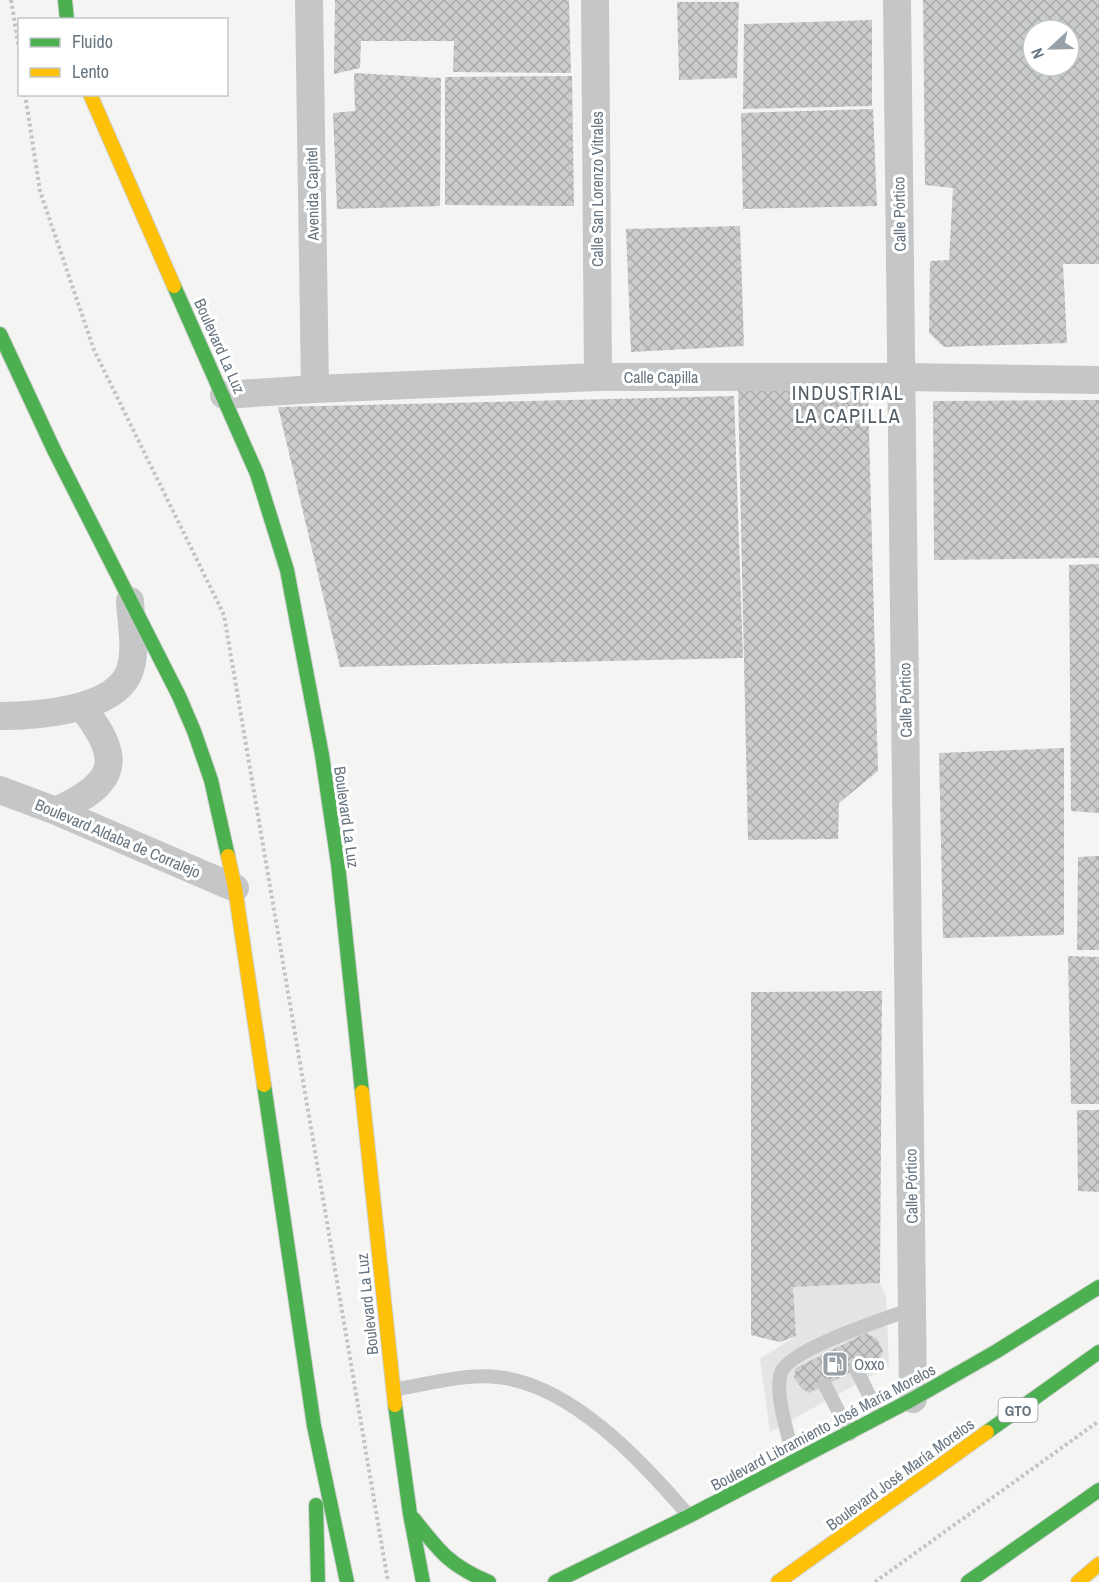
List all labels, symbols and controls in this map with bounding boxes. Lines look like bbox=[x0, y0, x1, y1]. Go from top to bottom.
legend bbox=[18, 18, 228, 96]
north arrow bbox=[1021, 18, 1081, 78]
text: Fluido bbox=[72, 29, 113, 54]
text: N bbox=[1025, 45, 1049, 62]
text: Lento bbox=[72, 59, 109, 84]
street label: Calle San Lorenzo Vitrales bbox=[586, 111, 608, 267]
street label: Avenida Capitel bbox=[300, 147, 324, 242]
street label: Calle Pórtico bbox=[887, 176, 911, 252]
street label: Boulevard La Luz bbox=[189, 295, 251, 398]
street label: Calle Capilla bbox=[624, 366, 699, 388]
district label: INDUSTRIAL LA CAPILLA bbox=[792, 379, 904, 429]
street label: Calle Pórtico bbox=[893, 662, 917, 738]
street label: Boulevard La Luz bbox=[329, 765, 365, 870]
street label: Boulevard Aldaba de Corralejo bbox=[32, 793, 204, 883]
street label: Calle Pórtico bbox=[899, 1148, 923, 1224]
street label: Boulevard La Luz bbox=[351, 1252, 383, 1356]
fuel station icon: Oxxo bbox=[820, 1349, 850, 1379]
place label: Oxxo bbox=[854, 1353, 885, 1375]
street label: Boulevard Libramiento José María Morelos bbox=[707, 1358, 939, 1496]
road number: GTO bbox=[998, 1398, 1038, 1422]
street label: Boulevard José María Morelos bbox=[822, 1413, 978, 1535]

